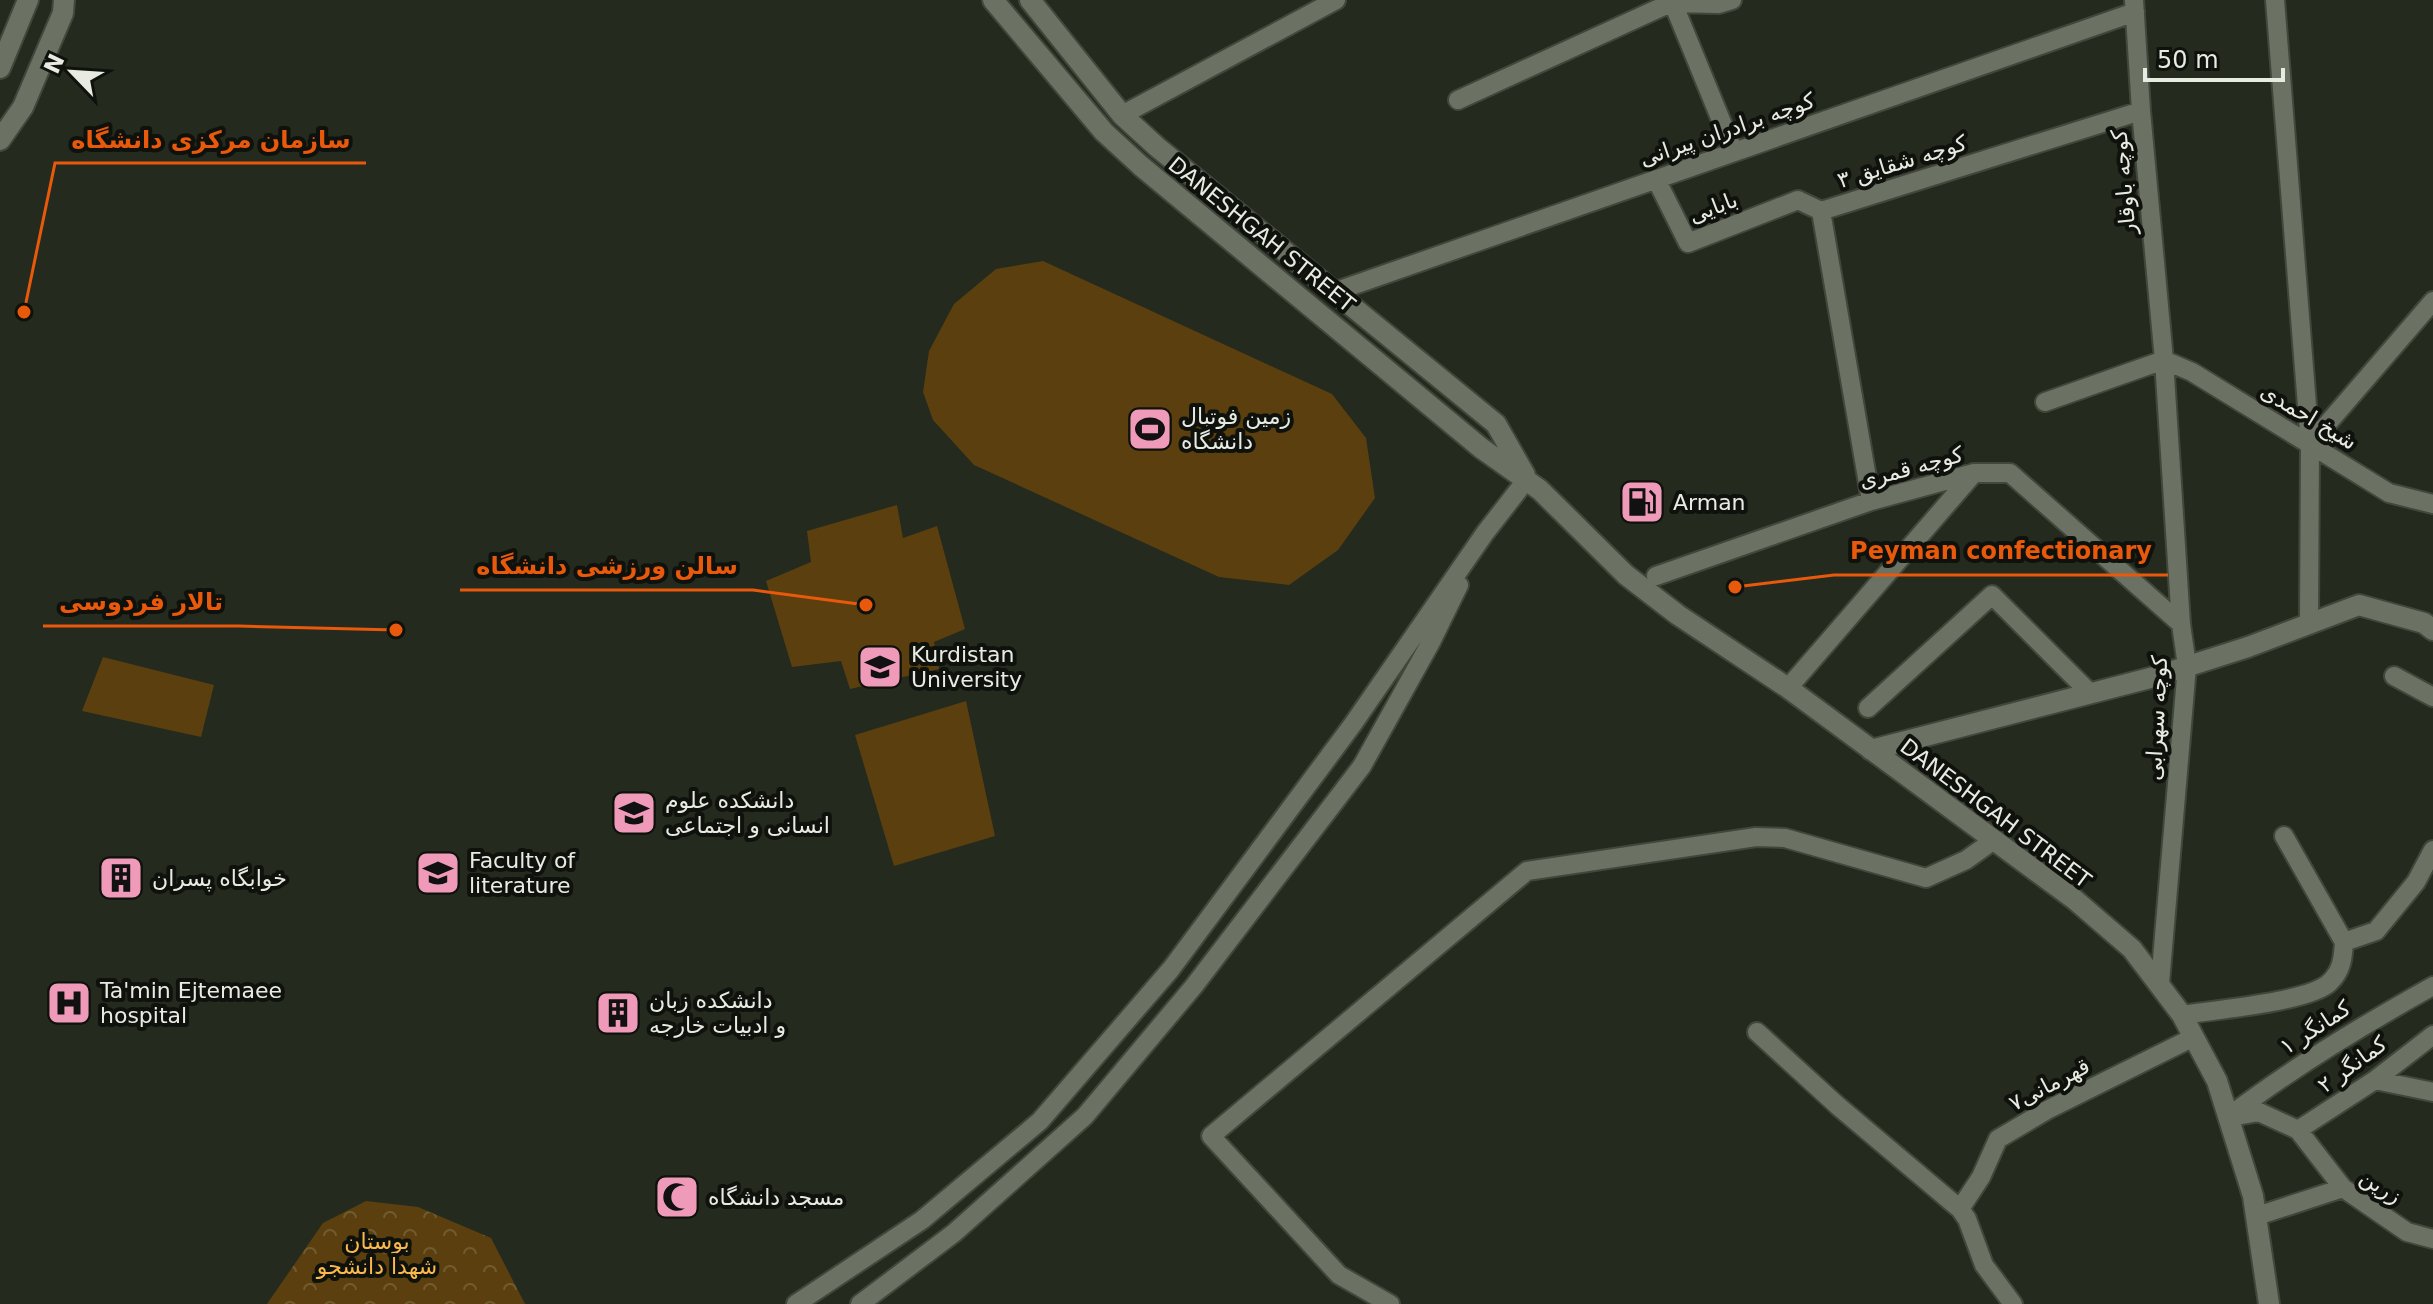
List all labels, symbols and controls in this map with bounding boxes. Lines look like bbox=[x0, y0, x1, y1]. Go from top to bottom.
north arrow bbox=[32, 32, 112, 112]
scale bar bbox=[2145, 32, 2283, 82]
text: 50 m bbox=[2157, 46, 2219, 74]
text: N bbox=[39, 50, 70, 77]
street label: کوچه برادران پیرانی bbox=[1636, 88, 1819, 172]
callout: سازمان مرکزی دانشگاه bbox=[55, 115, 366, 163]
text: سازمان مرکزی دانشگاه bbox=[71, 126, 351, 154]
street label: کوچه باوقار bbox=[2106, 128, 2141, 237]
street label: کوچه شقایق ۳ bbox=[1835, 130, 1971, 194]
street label: DANESHGAH STREET bbox=[1164, 152, 1360, 317]
street label: بابایی bbox=[1685, 187, 1741, 228]
street label: شیخ احمدی bbox=[2256, 378, 2361, 455]
place label: زمین فوتبال دانشگاه bbox=[1181, 404, 1291, 454]
sports icon: زمین فوتبال دانشگاه bbox=[1126, 405, 1174, 453]
street label: کوچه قمری bbox=[1856, 441, 1966, 493]
fuel station icon: Arman bbox=[1618, 478, 1666, 526]
place label: Arman bbox=[1673, 490, 1746, 515]
callout: Peyman confectionary bbox=[1834, 527, 2168, 575]
text: Peyman confectionary bbox=[1850, 537, 2152, 565]
callout: سالن ورزشی دانشگاه bbox=[460, 542, 753, 590]
text: سالن ورزشی دانشگاه bbox=[476, 552, 738, 580]
callout: تالار فردوسی bbox=[43, 578, 239, 626]
text: تالار فردوسی bbox=[59, 588, 223, 616]
place label: Kurdistan University bbox=[911, 642, 1022, 692]
school or university icon: Kurdistan University bbox=[856, 643, 904, 691]
street label: کوچه سهرابی bbox=[2141, 654, 2172, 781]
street label: DANESHGAH STREET bbox=[1896, 734, 2096, 894]
place label: دانشکده علوم انسانی و اجتماعی bbox=[665, 788, 830, 838]
school or university icon: دانشکده علوم انسانی و اجتماعی bbox=[610, 789, 658, 837]
place label: Faculty of literature bbox=[469, 848, 576, 898]
school or university icon: Faculty of literature bbox=[414, 849, 462, 897]
building icon: خوابگاه پسران bbox=[97, 854, 145, 902]
place label: خوابگاه پسران bbox=[152, 866, 287, 892]
place label: Ta'min Ejtemaee hospital bbox=[99, 978, 282, 1028]
hospital icon: Ta'min Ejtemaee hospital bbox=[45, 979, 93, 1027]
place label: دانشکده زبان و ادبیات خارجه bbox=[649, 988, 786, 1038]
building icon: دانشکده زبان و ادبیات خارجه bbox=[594, 989, 642, 1037]
street label: کمانگر ۱ bbox=[2275, 995, 2356, 1059]
street label: کمانگر ۲ bbox=[2313, 1031, 2392, 1098]
street label: قهرمانی۷ bbox=[2005, 1053, 2094, 1116]
street label: زرین bbox=[2355, 1164, 2406, 1209]
mosque icon: مسجد دانشگاه bbox=[653, 1173, 701, 1221]
place label: مسجد دانشگاه bbox=[708, 1185, 844, 1210]
park label: بوستان شهدا دانشجو bbox=[316, 1229, 437, 1279]

